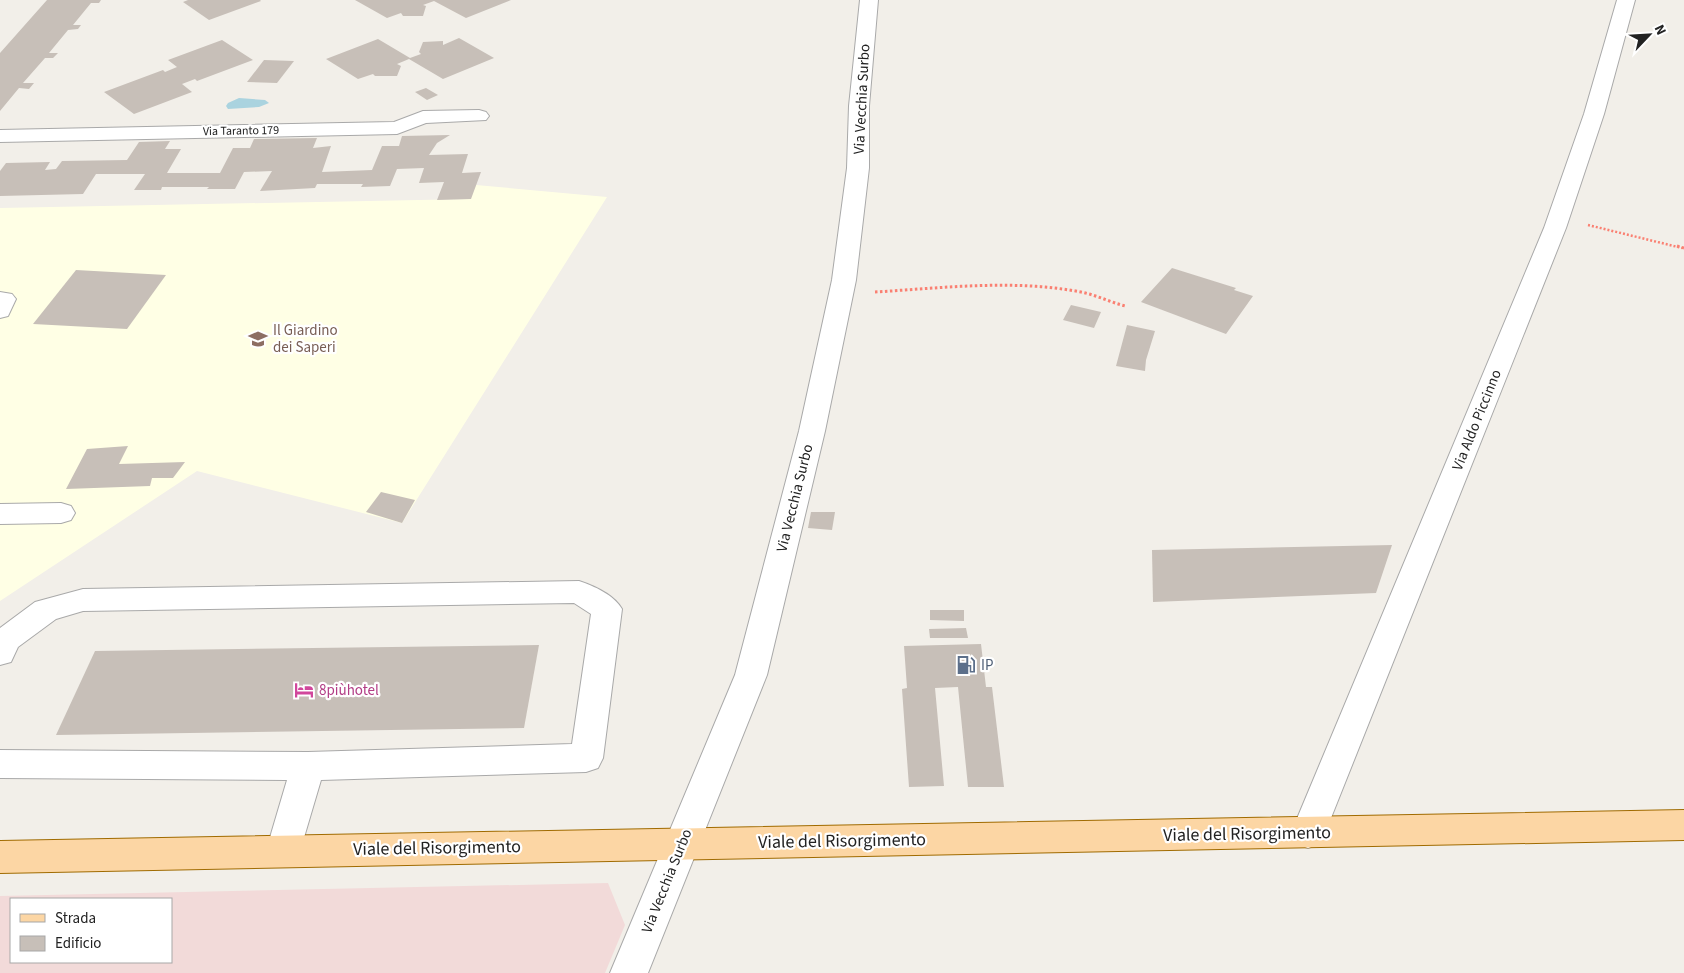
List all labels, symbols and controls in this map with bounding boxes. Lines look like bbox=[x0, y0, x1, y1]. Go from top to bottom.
north arrow bbox=[1624, 10, 1674, 60]
text: N bbox=[1649, 21, 1671, 38]
street label: Via Vecchia Surbo bbox=[849, 43, 875, 155]
street label: Via Taranto 179 bbox=[203, 122, 279, 140]
place label: Il Giardino dei Saperi bbox=[273, 320, 338, 358]
school or university icon: Il Giardino dei Saperi bbox=[247, 328, 269, 350]
street label: Via Aldo Piccinno bbox=[1447, 366, 1507, 474]
street label: Via Vecchia Surbo bbox=[771, 442, 819, 554]
fuel station icon: IP bbox=[955, 654, 977, 676]
place label: IP bbox=[981, 655, 993, 676]
hotel icon: 8piùhotel bbox=[293, 679, 315, 701]
place label: 8piùhotel bbox=[319, 680, 379, 701]
street label: Viale del Risorgimento bbox=[1163, 820, 1331, 848]
street label: Via Vecchia Surbo bbox=[637, 826, 697, 936]
street label: Viale del Risorgimento bbox=[758, 827, 926, 855]
street label: Viale del Risorgimento bbox=[353, 834, 521, 862]
legend bbox=[10, 898, 172, 963]
text: Strada bbox=[55, 908, 96, 929]
text: Edificio bbox=[55, 933, 102, 954]

